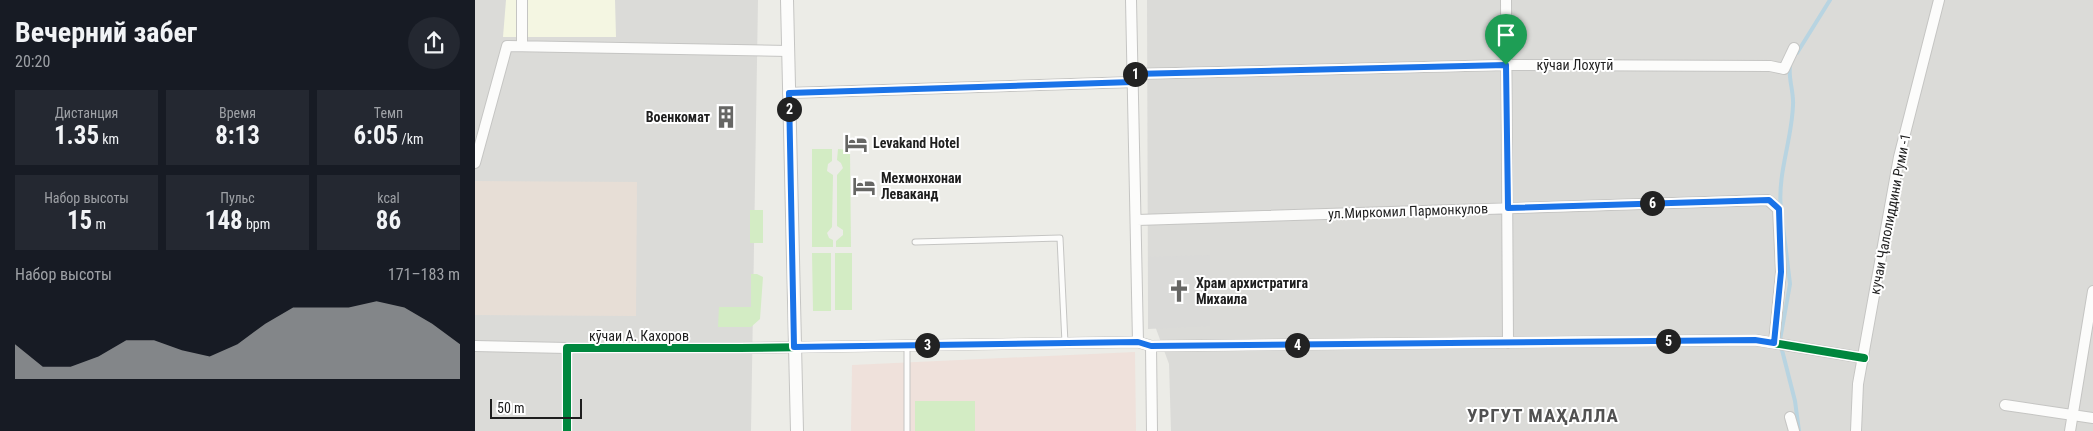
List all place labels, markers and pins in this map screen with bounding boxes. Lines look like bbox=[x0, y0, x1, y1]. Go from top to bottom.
pin bbox=[1485, 14, 1527, 65]
pin: 1 bbox=[1123, 62, 1147, 86]
pin: 2 bbox=[777, 96, 801, 122]
building icon: Военкомат bbox=[713, 104, 739, 130]
place label: Военкомат bbox=[646, 109, 711, 125]
hotel icon: Levakand Hotel bbox=[843, 130, 869, 156]
place label: Levakand Hotel bbox=[873, 135, 960, 151]
place label: Мехмонхонаи Леваканд bbox=[881, 170, 962, 202]
hotel icon: Мехмонхонаи Леваканд bbox=[851, 173, 877, 199]
pin: 6 bbox=[1639, 190, 1665, 216]
place label: Храм архистратига Михаила bbox=[1196, 275, 1308, 307]
church icon: Храм архистратига Михаила bbox=[1166, 278, 1192, 304]
pin: 5 bbox=[1655, 328, 1681, 354]
pin: 3 bbox=[915, 332, 939, 358]
pin: 4 bbox=[1285, 332, 1309, 358]

